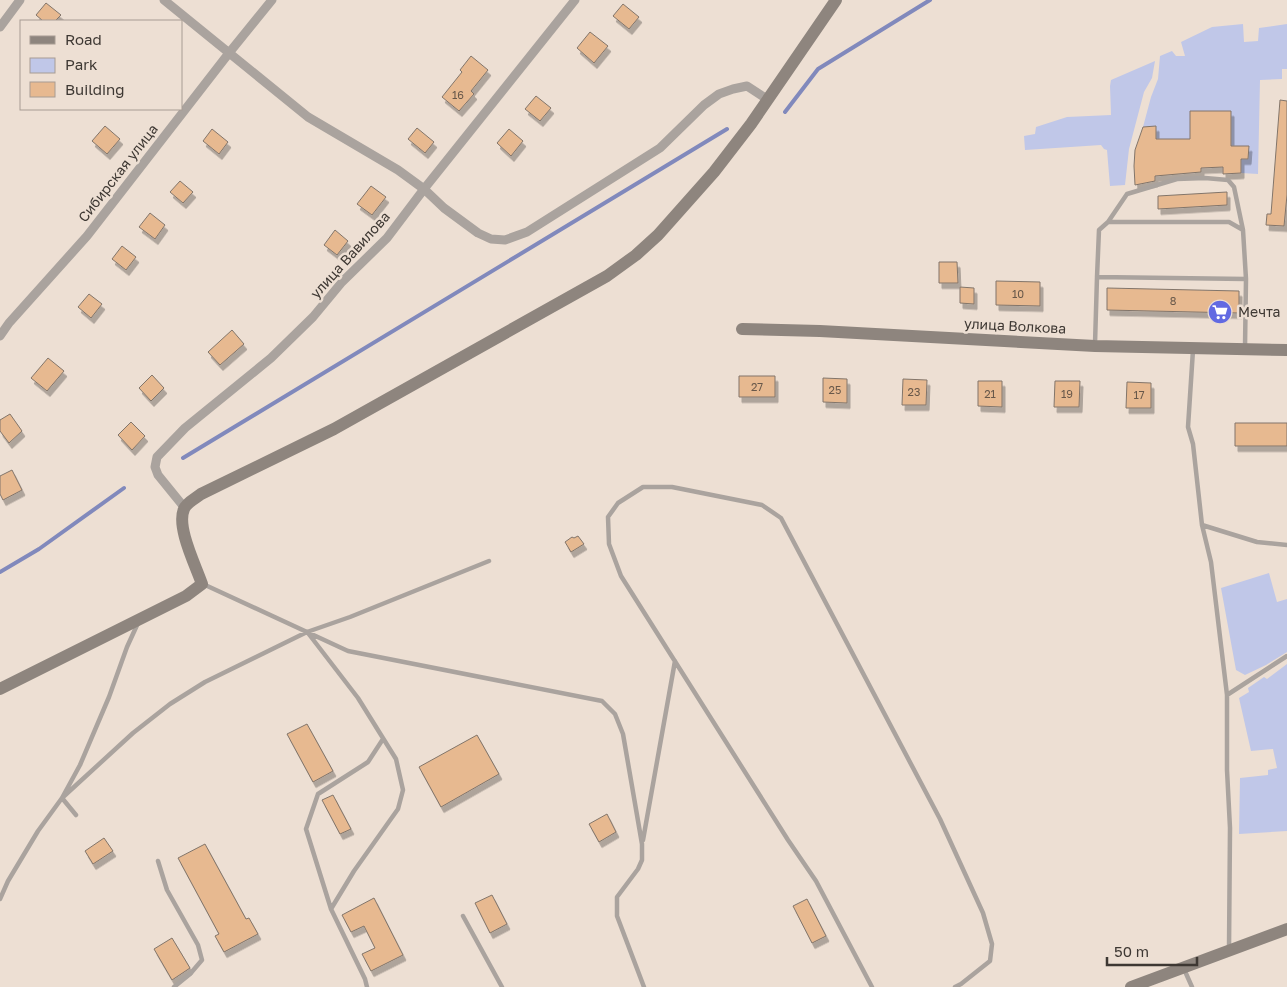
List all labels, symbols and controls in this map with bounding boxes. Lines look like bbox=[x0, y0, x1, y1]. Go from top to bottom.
legend bbox=[20, 20, 182, 110]
text: Road bbox=[65, 30, 102, 48]
text: Park bbox=[65, 55, 98, 73]
text: Building bbox=[65, 80, 125, 98]
house number: 16 bbox=[452, 88, 464, 101]
street label: Сибирская улица bbox=[74, 120, 161, 225]
street label: улица Вавилова bbox=[306, 208, 393, 301]
house number: 10 bbox=[1012, 287, 1024, 300]
house number: 8 bbox=[1170, 294, 1177, 307]
supermarket icon: Мечта bbox=[1207, 299, 1233, 325]
place label: Мечта bbox=[1238, 303, 1280, 320]
street label: улица Волкова bbox=[963, 314, 1067, 337]
house number: 27 bbox=[751, 380, 763, 393]
house number: 25 bbox=[829, 383, 841, 396]
house number: 23 bbox=[908, 385, 920, 398]
house number: 21 bbox=[984, 387, 996, 400]
house number: 19 bbox=[1061, 387, 1073, 400]
house number: 17 bbox=[1133, 388, 1145, 401]
scale bar bbox=[1107, 934, 1197, 966]
text: 50 m bbox=[1114, 942, 1149, 960]

